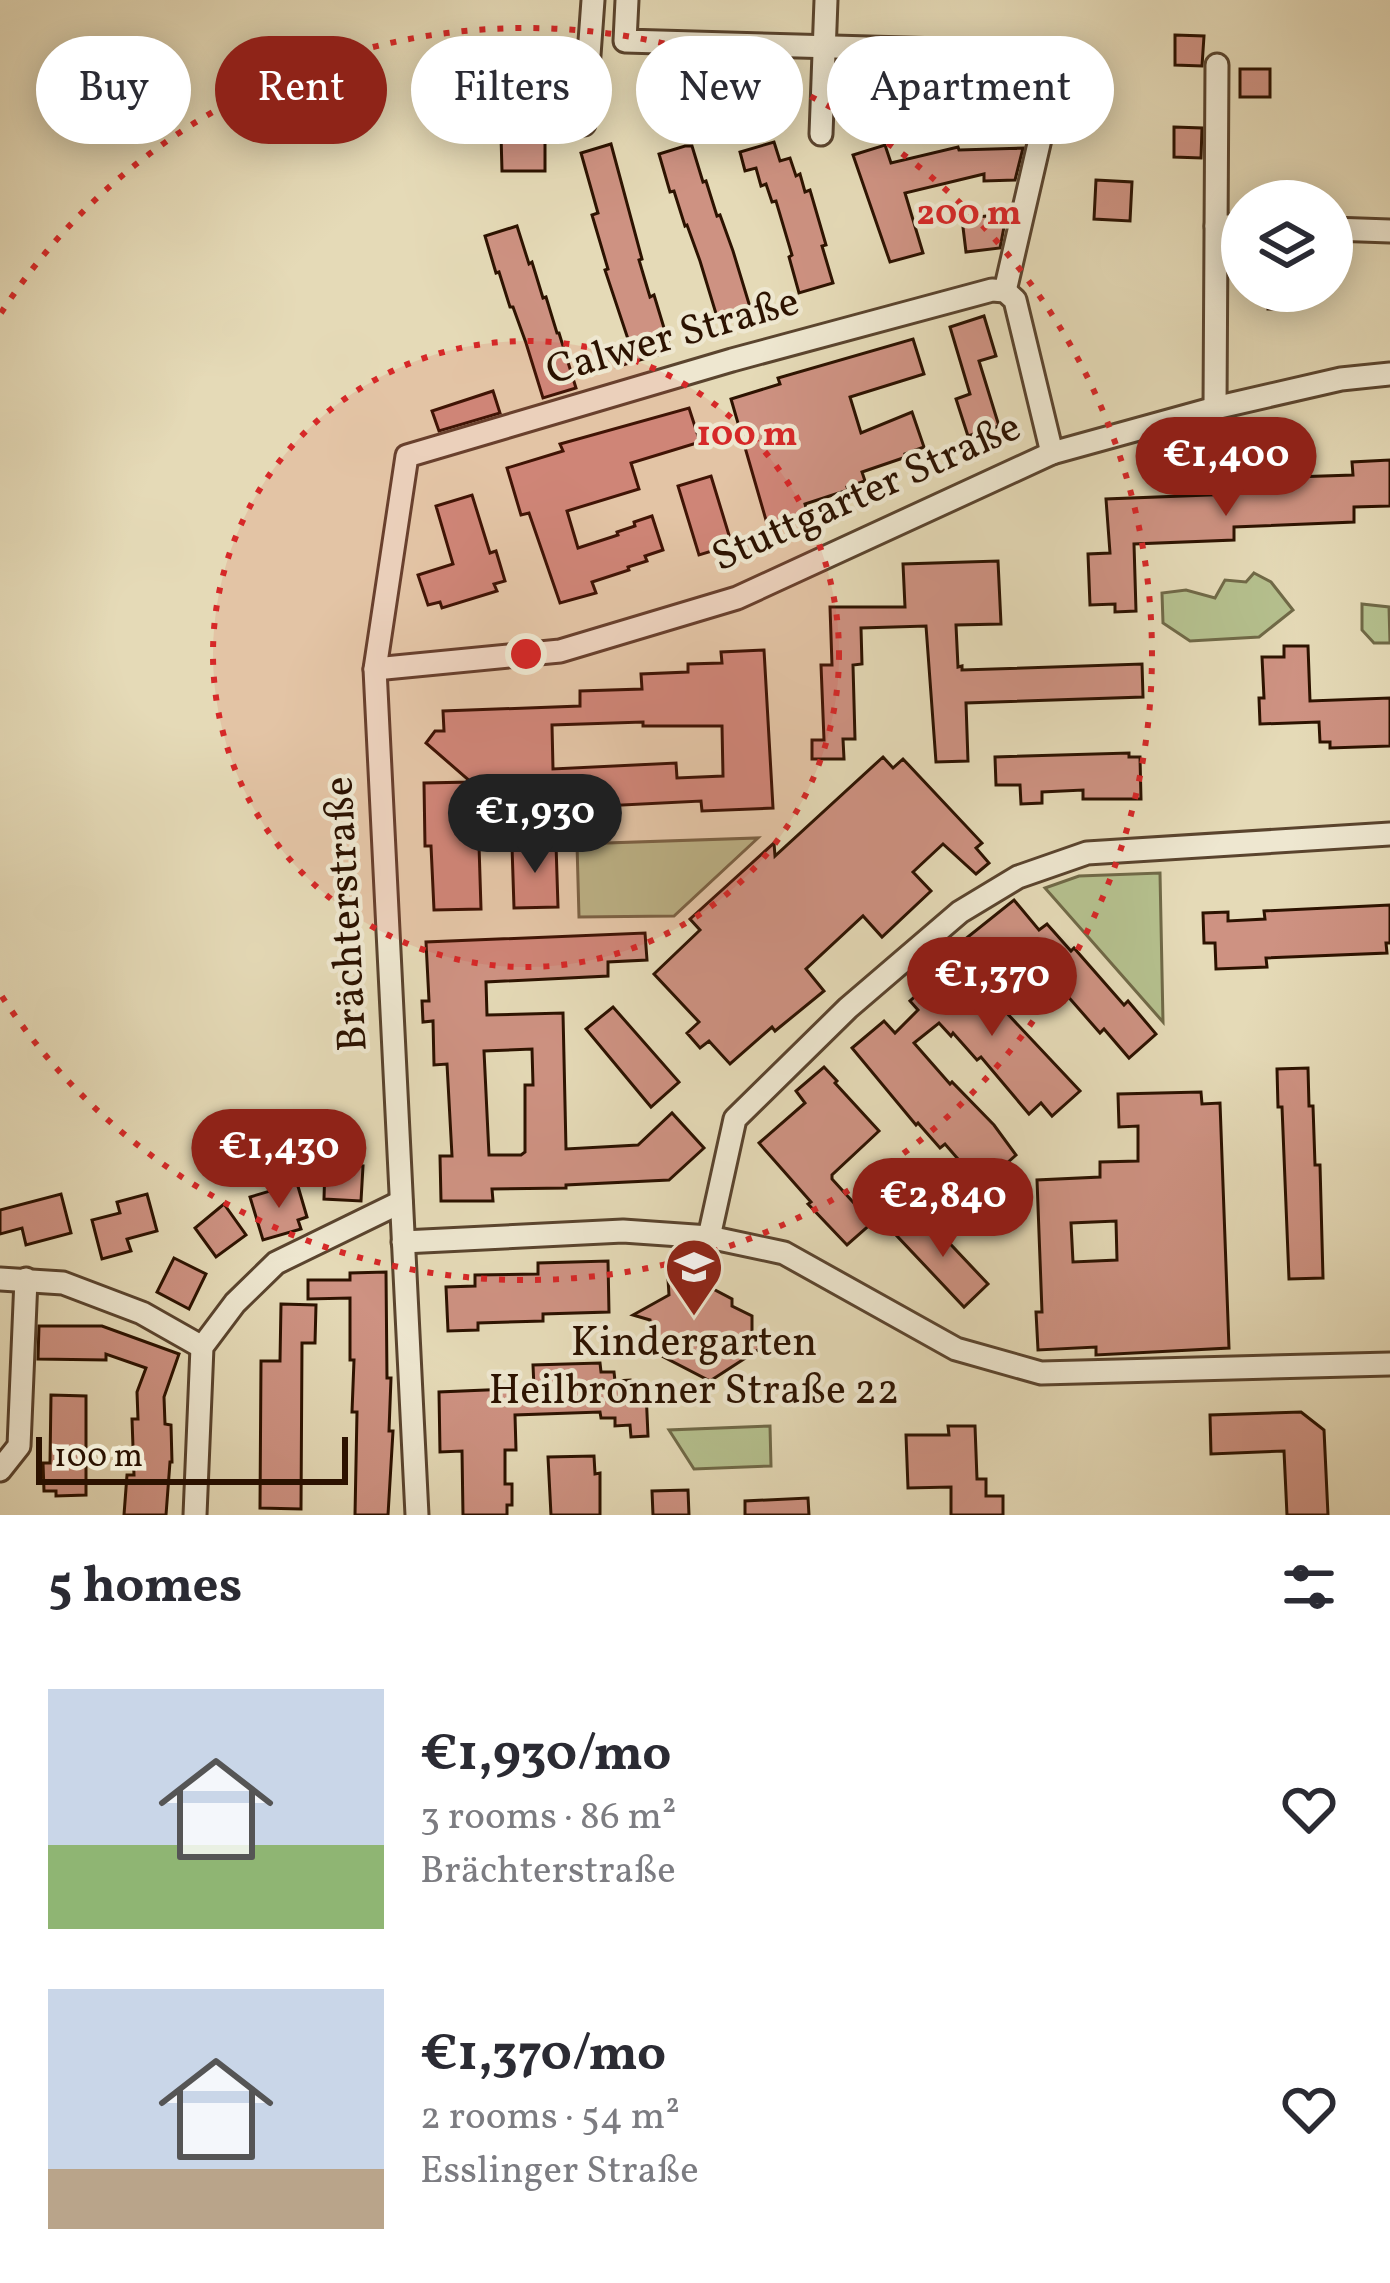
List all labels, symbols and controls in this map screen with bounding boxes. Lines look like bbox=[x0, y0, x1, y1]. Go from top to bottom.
chip: Buy bbox=[36, 36, 191, 144]
chip: Rent bbox=[215, 36, 387, 144]
chip: Filters bbox=[411, 36, 612, 144]
chip: New bbox=[636, 36, 803, 144]
chip: Apartment bbox=[827, 36, 1114, 144]
map controls bbox=[1221, 180, 1353, 312]
button: layers bbox=[1221, 180, 1353, 312]
text: 200 m bbox=[916, 190, 1022, 240]
street label: Calwer Straße bbox=[540, 274, 806, 402]
street label: Stuttgarter Straße bbox=[703, 399, 1031, 589]
text: 100 m bbox=[696, 411, 798, 461]
pin: €1,400 bbox=[1128, 417, 1324, 519]
text: €1,400 bbox=[1163, 429, 1289, 483]
centre of rings bbox=[505, 633, 547, 675]
pin: €1,930 bbox=[437, 774, 633, 876]
street label: Brächterstraße bbox=[311, 775, 385, 1053]
text: €1,930 bbox=[475, 786, 595, 840]
pin: €1,370 bbox=[894, 937, 1090, 1039]
text: €1,370 bbox=[934, 949, 1050, 1003]
pin: €1,430 bbox=[181, 1109, 377, 1211]
text: €1,430 bbox=[218, 1121, 340, 1175]
pin: €2,840 bbox=[845, 1158, 1041, 1260]
text: €2,840 bbox=[879, 1170, 1007, 1224]
school or university icon: Kindergarten Heilbronner Straße 22 bbox=[663, 1236, 725, 1318]
place label: Kindergarten Heilbronner Straße 22 bbox=[489, 1315, 899, 1422]
scale bar bbox=[36, 1431, 348, 1484]
text: 100 m bbox=[54, 1435, 143, 1481]
text: 5 homes bbox=[48, 1552, 242, 1623]
icon: filters bbox=[1276, 1554, 1342, 1620]
text: €1,930/mo bbox=[420, 1720, 671, 1791]
icon: home bbox=[144, 1737, 288, 1881]
icon: heart bbox=[1276, 1776, 1342, 1842]
text: 3 rooms · 86 m² bbox=[420, 1791, 676, 1845]
text: Brächterstraße bbox=[420, 1845, 676, 1899]
text: €1,370/mo bbox=[420, 2020, 666, 2091]
icon: home bbox=[144, 2037, 288, 2181]
icon: heart bbox=[1276, 2076, 1342, 2142]
text: 2 rooms · 54 m² bbox=[420, 2091, 680, 2145]
text: Esslinger Straße bbox=[420, 2145, 699, 2199]

